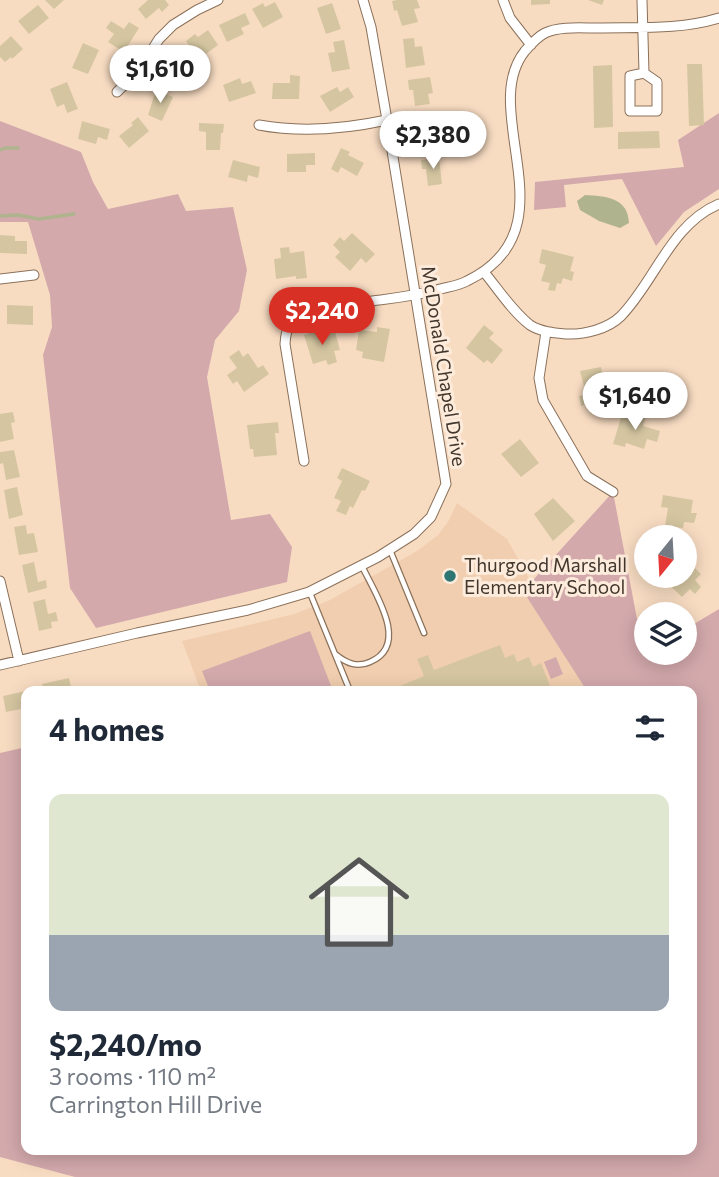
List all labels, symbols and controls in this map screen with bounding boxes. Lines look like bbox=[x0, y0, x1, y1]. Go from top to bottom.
pin: $1,610 bbox=[103, 46, 217, 105]
text: $1,610 bbox=[126, 54, 194, 82]
pin: $2,380 bbox=[376, 111, 490, 171]
text: $2,380 bbox=[396, 120, 470, 148]
street label: McDonald Chapel Drive bbox=[417, 264, 472, 468]
pin: $2,240 bbox=[265, 288, 379, 347]
text: $2,240 bbox=[285, 296, 359, 324]
pin: $1,640 bbox=[578, 372, 692, 432]
text: $1,640 bbox=[599, 381, 671, 409]
north arrow bbox=[634, 525, 696, 588]
map controls bbox=[634, 525, 697, 665]
place label: Thurgood Marshall Elementary School bbox=[464, 553, 627, 598]
marker: Thurgood Marshall Elementary School bbox=[442, 568, 458, 584]
button: layers bbox=[634, 602, 697, 665]
icon: filters bbox=[631, 709, 669, 747]
text: 4 homes bbox=[49, 710, 164, 747]
icon: home bbox=[296, 839, 422, 965]
text: $2,240/mo bbox=[49, 1025, 202, 1062]
text: 3 rooms · 110 m² bbox=[49, 1062, 216, 1090]
text: Carrington Hill Drive bbox=[49, 1090, 262, 1118]

